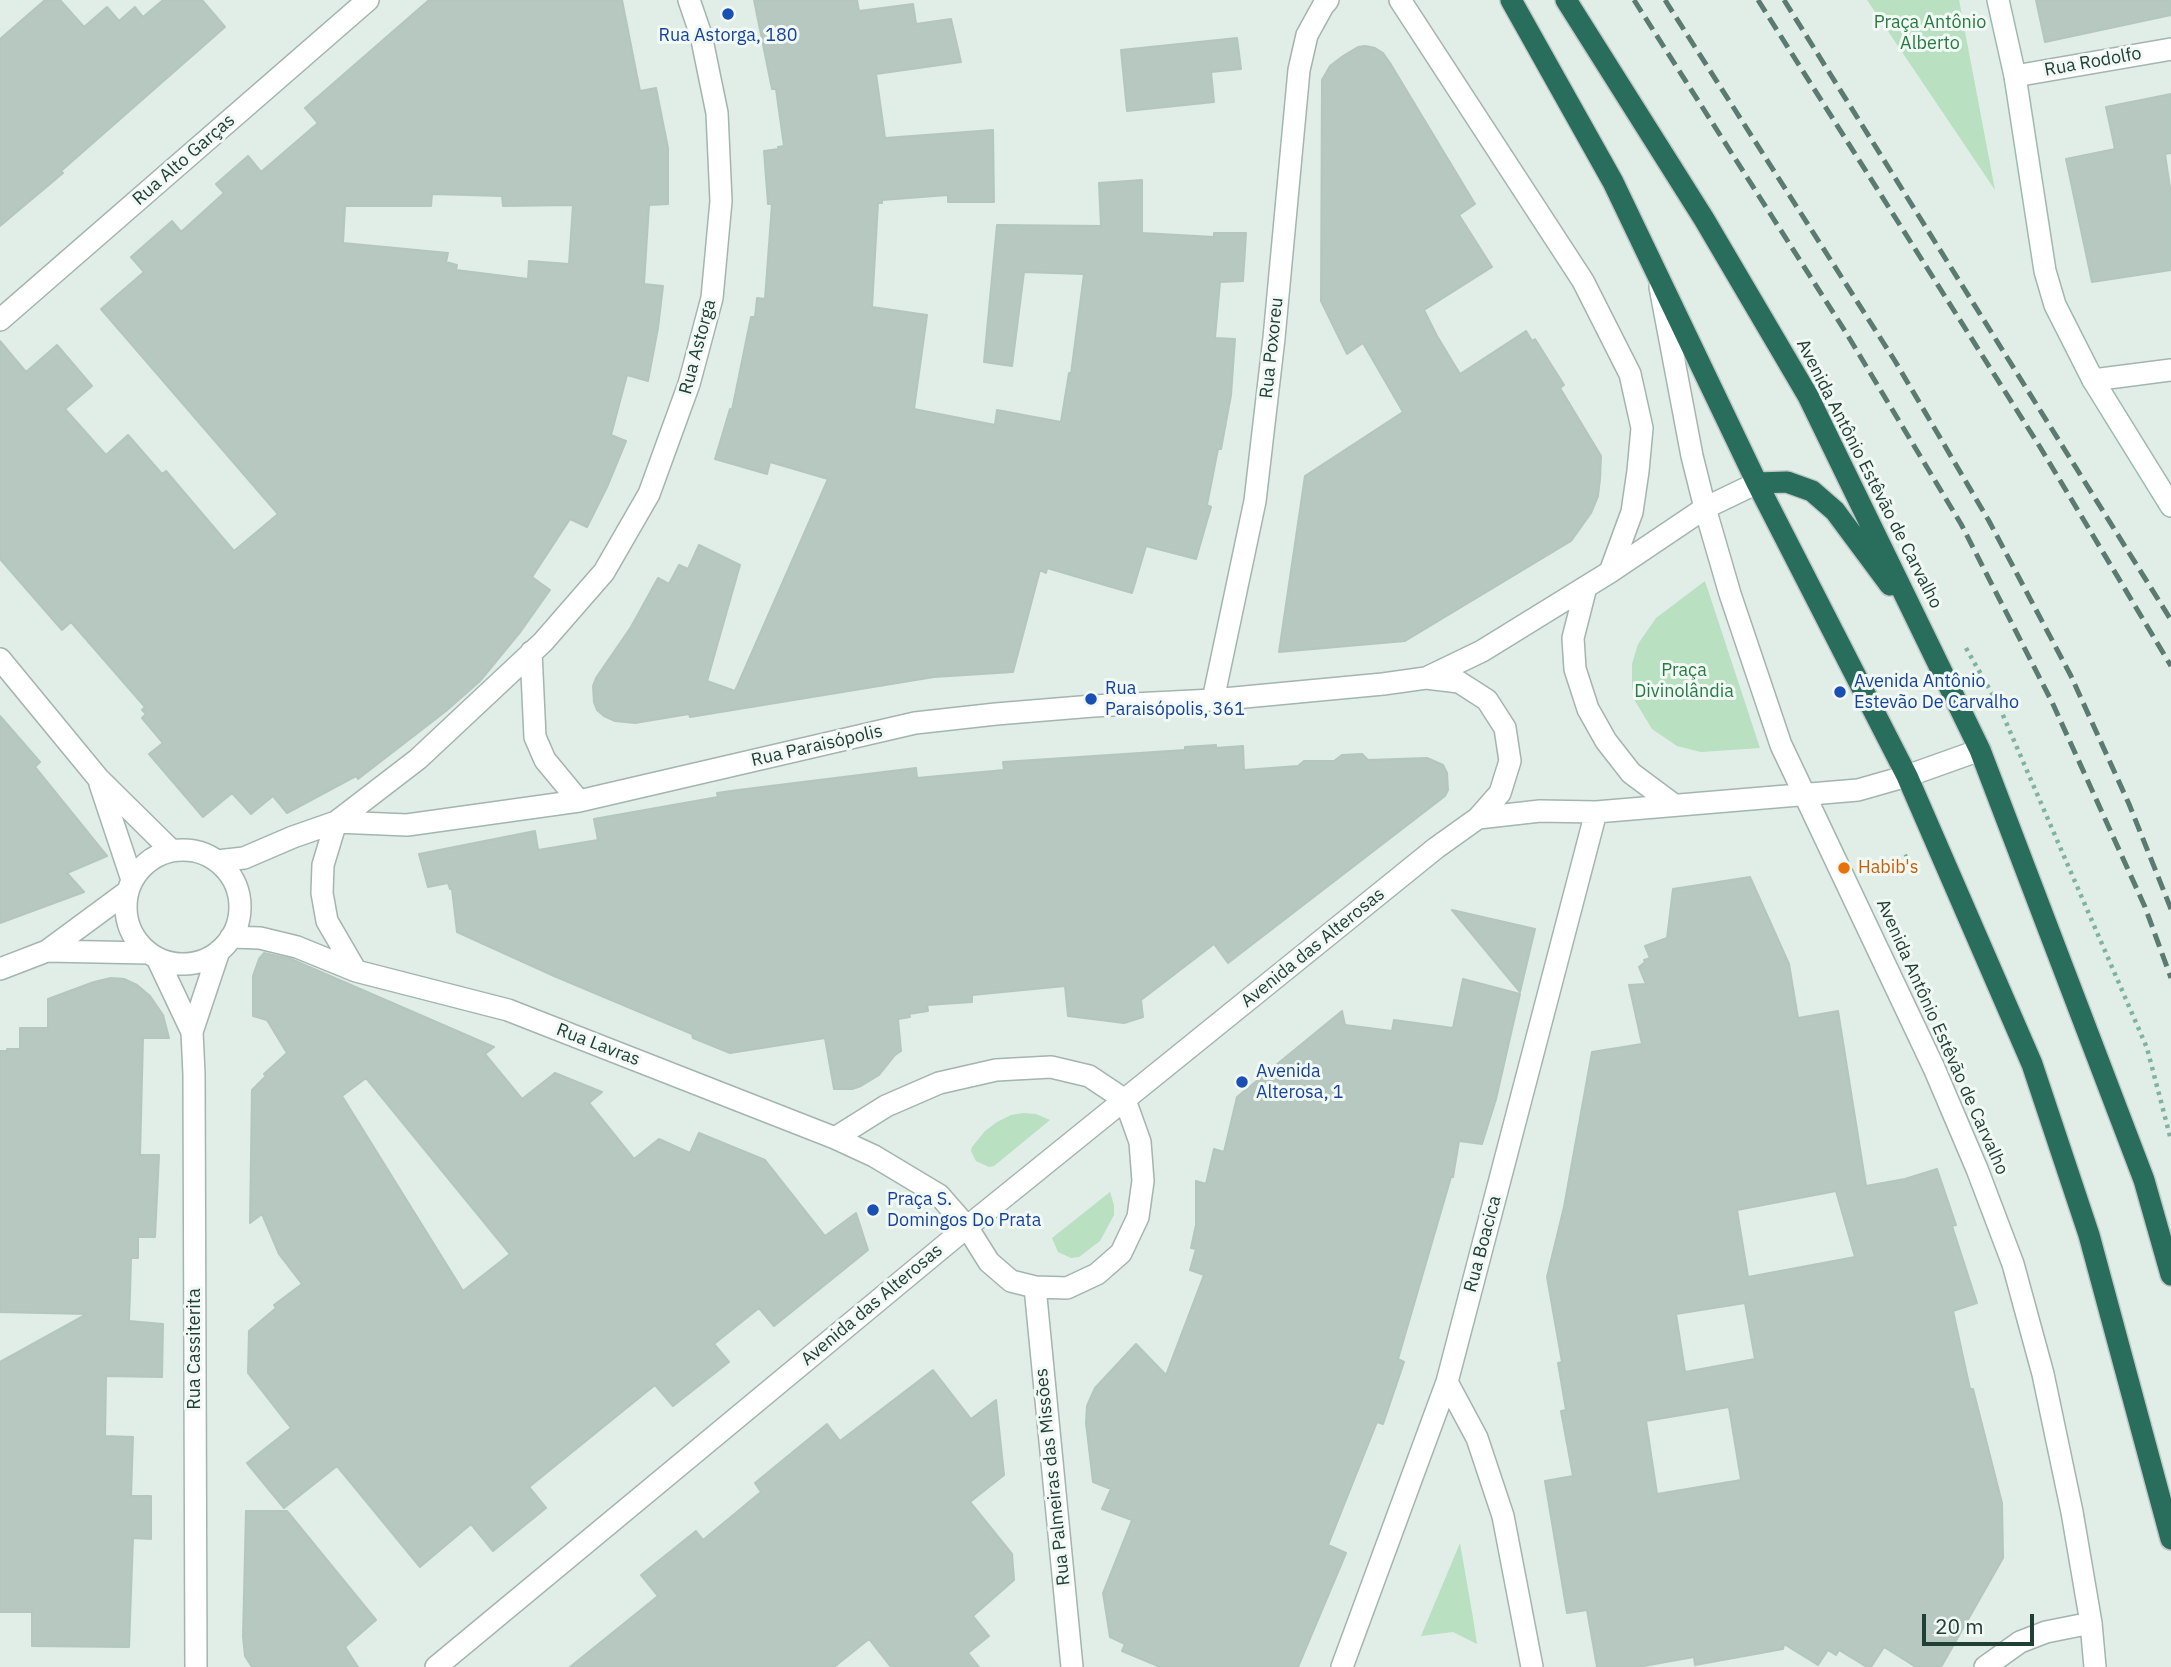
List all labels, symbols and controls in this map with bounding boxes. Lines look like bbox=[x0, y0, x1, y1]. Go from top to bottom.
marker: Rua Astorga, 180 bbox=[720, 6, 736, 22]
park label: Praça Antônio Alberto bbox=[1874, 12, 1986, 54]
place label: Rua Astorga, 180 bbox=[658, 25, 798, 47]
street label: Rua Rodolfo bbox=[2043, 43, 2143, 81]
street label: Rua Alto Garças bbox=[128, 110, 240, 210]
street label: Rua Poxoreu bbox=[1256, 296, 1288, 400]
street label: Rua Astorga bbox=[675, 297, 721, 397]
street label: Avenida Antônio Estêvão de Carvalho bbox=[1791, 336, 1947, 612]
park label: Praça Divinolândia bbox=[1634, 660, 1734, 702]
place label: Avenida Antônio Estevão De Carvalho bbox=[1854, 671, 2019, 714]
place label: Rua Paraisópolis, 361 bbox=[1105, 678, 1245, 720]
marker: Avenida Antônio Estevão De Carvalho bbox=[1832, 684, 1848, 700]
marker: Rua Paraisópolis, 361 bbox=[1083, 691, 1099, 707]
street label: Rua Paraisópolis bbox=[749, 720, 885, 772]
place label: Habib's bbox=[1858, 857, 1918, 879]
marker: Habib's bbox=[1836, 860, 1852, 876]
street label: Avenida das Alterosas bbox=[1237, 884, 1389, 1012]
street label: Avenida Antônio Estêvão de Carvalho bbox=[1871, 896, 2013, 1178]
street label: Rua Lavras bbox=[553, 1019, 643, 1071]
place label: Avenida Alterosa, 1 bbox=[1256, 1061, 1344, 1104]
marker: Avenida Alterosa, 1 bbox=[1234, 1074, 1250, 1090]
place label: Praça S. Domingos Do Prata bbox=[887, 1189, 1041, 1232]
street label: Rua Boacica bbox=[1460, 1193, 1506, 1295]
marker: Praça S. Domingos Do Prata bbox=[865, 1202, 881, 1218]
street label: Avenida das Alterosas bbox=[797, 1239, 947, 1371]
street label: Rua Cassiterita bbox=[184, 1288, 206, 1410]
street label: Rua Palmeiras das Missões bbox=[1031, 1367, 1075, 1587]
scale bar bbox=[1926, 1600, 2038, 1644]
text: 20 m bbox=[1935, 1612, 1984, 1640]

